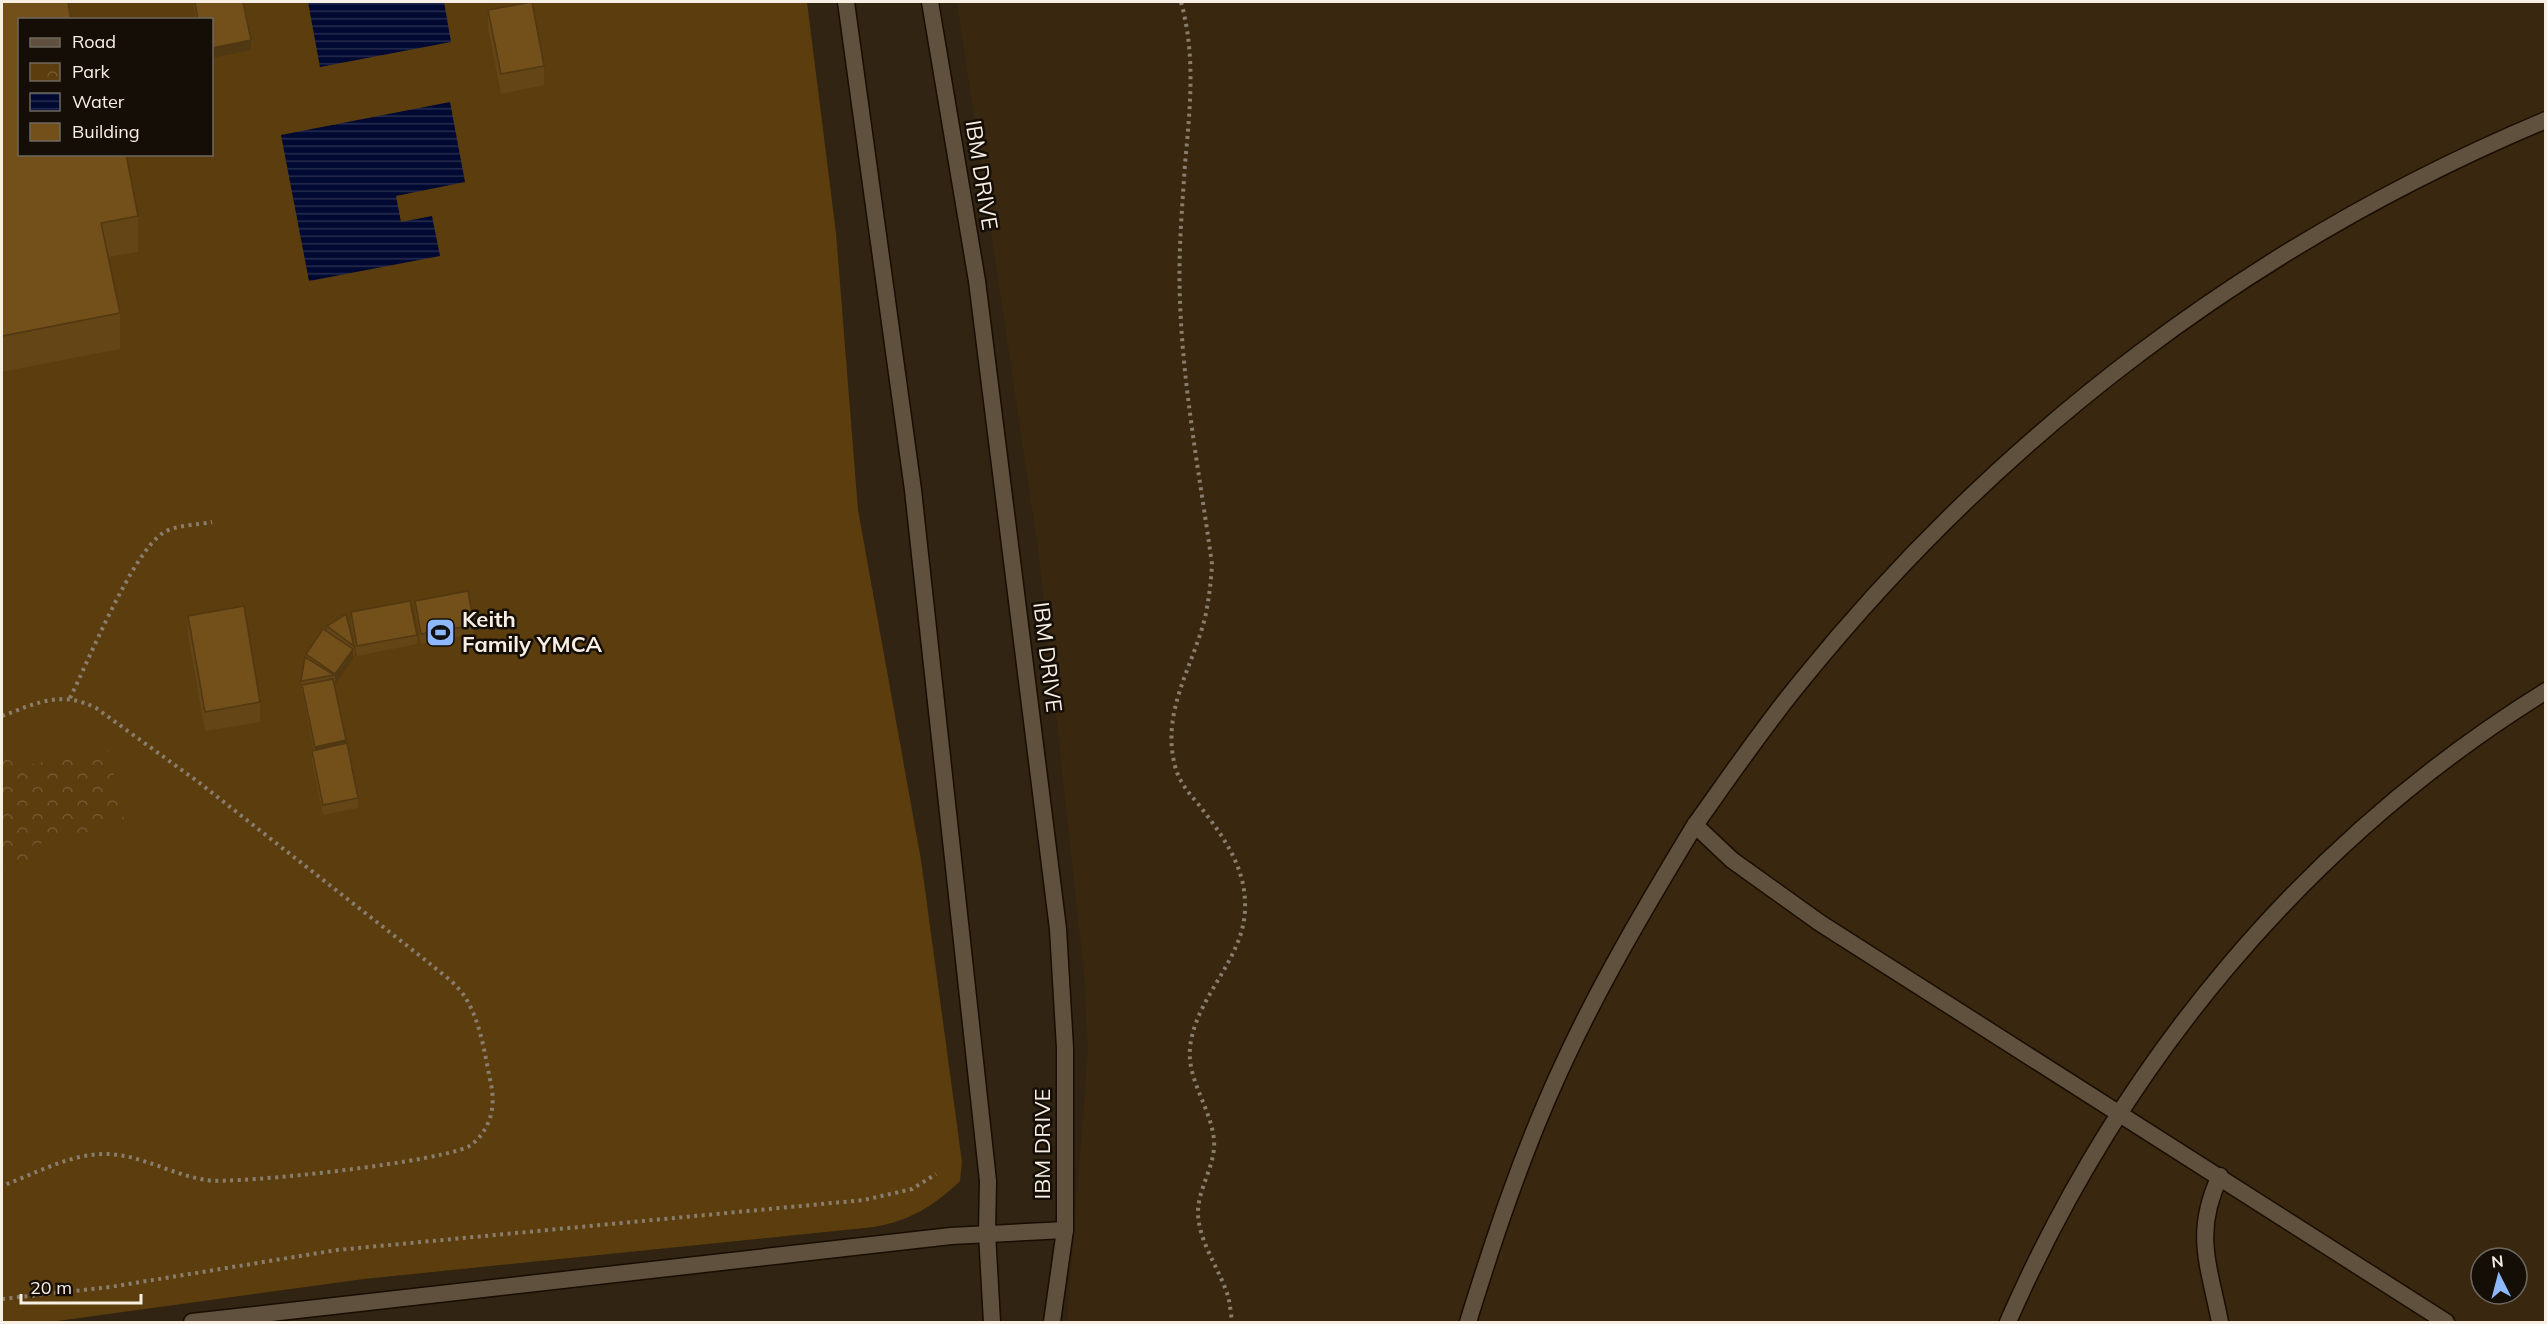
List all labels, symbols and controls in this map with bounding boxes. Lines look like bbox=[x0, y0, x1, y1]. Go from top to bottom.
legend bbox=[18, 18, 213, 156]
text: Road bbox=[72, 30, 116, 53]
text: Park bbox=[72, 60, 111, 83]
text: Water bbox=[72, 90, 125, 113]
street label: IBM DRIVE bbox=[959, 118, 1005, 232]
text: Building bbox=[72, 120, 140, 143]
street label: IBM DRIVE bbox=[1027, 600, 1069, 714]
place label: Keith Family YMCA bbox=[462, 605, 602, 658]
sports icon: Keith Family YMCA bbox=[425, 616, 457, 648]
street label: IBM DRIVE bbox=[1028, 1089, 1056, 1199]
north arrow bbox=[2469, 1246, 2529, 1306]
text: N bbox=[2490, 1251, 2504, 1272]
scale bar bbox=[21, 1267, 141, 1305]
text: 20 m bbox=[30, 1276, 72, 1299]

